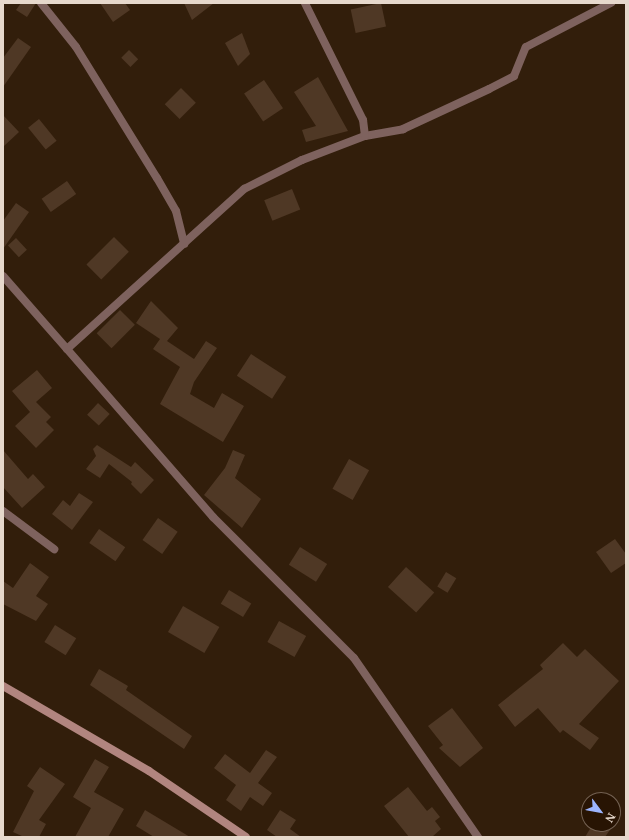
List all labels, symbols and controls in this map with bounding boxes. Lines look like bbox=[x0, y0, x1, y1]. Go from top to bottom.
north arrow bbox=[581, 792, 621, 832]
text: N bbox=[602, 810, 619, 826]

